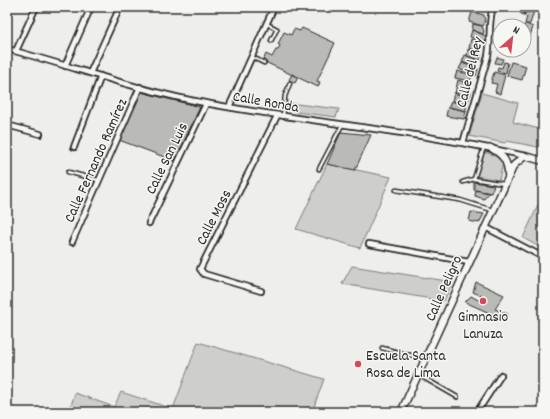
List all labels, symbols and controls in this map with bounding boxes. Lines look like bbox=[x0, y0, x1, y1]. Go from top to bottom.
north arrow bbox=[492, 18, 532, 58]
text: N bbox=[510, 23, 522, 40]
street label: Calle del Rey bbox=[452, 34, 491, 110]
street label: Calle Ronda bbox=[231, 86, 301, 120]
street label: Calle Fernando Ramírez bbox=[60, 95, 134, 226]
street label: Calle San Luis bbox=[141, 119, 195, 198]
street label: Calle Moss bbox=[191, 186, 238, 250]
street label: Calle Peligro bbox=[421, 252, 469, 325]
marker: Gimnasio Lanuza bbox=[478, 296, 488, 306]
place label: Gimnasio Lanuza bbox=[458, 307, 508, 346]
place label: Escuela Santa Rosa de Lima bbox=[366, 346, 446, 385]
marker: Escuela Santa Rosa de Lima bbox=[353, 359, 363, 369]

